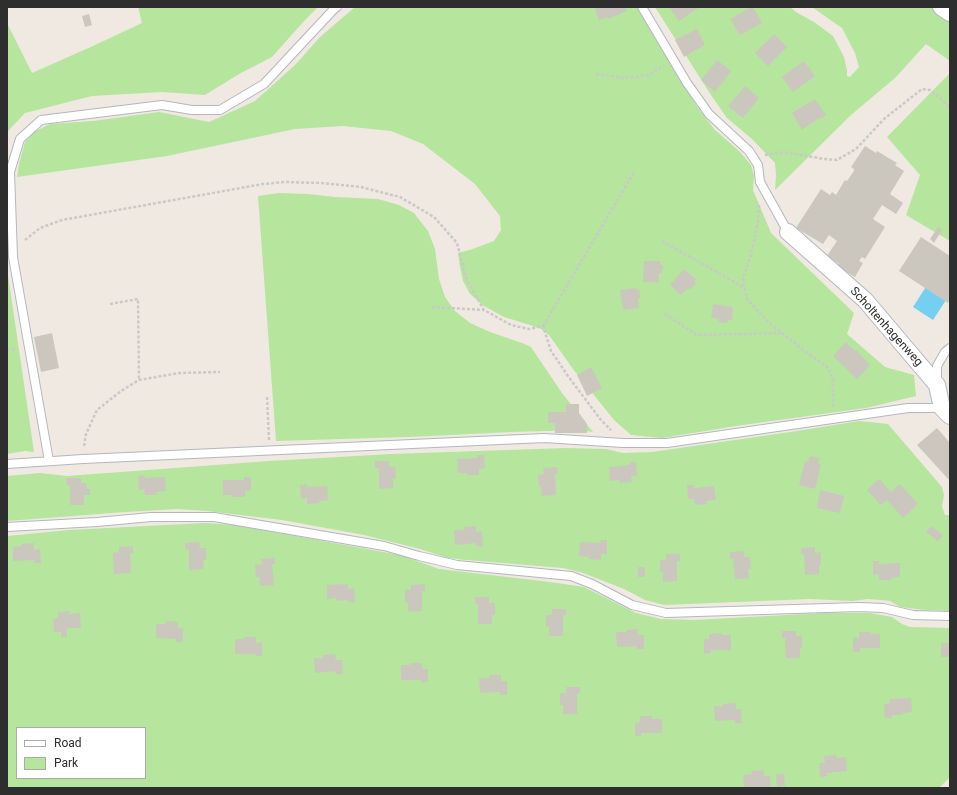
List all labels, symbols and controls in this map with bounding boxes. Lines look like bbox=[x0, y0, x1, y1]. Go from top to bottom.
street label: Scholtenhagenweg bbox=[847, 284, 925, 370]
legend bbox=[16, 727, 146, 779]
text: Road bbox=[54, 736, 82, 750]
text: Park bbox=[54, 756, 78, 770]

